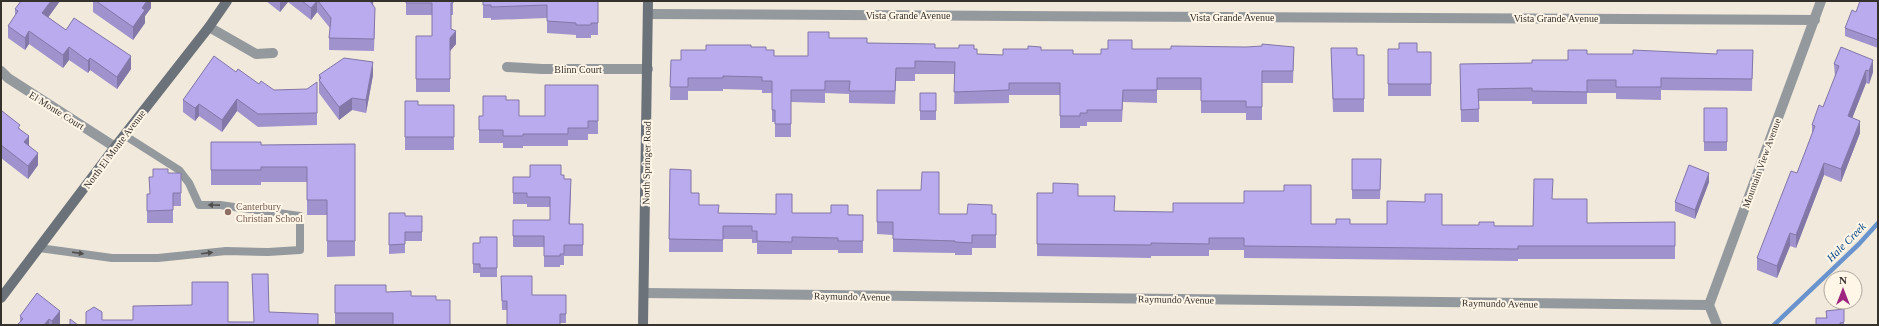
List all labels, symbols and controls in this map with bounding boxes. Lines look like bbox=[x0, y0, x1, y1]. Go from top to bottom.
street label: Vista Grande Avenue bbox=[866, 10, 951, 21]
street label: Vista Grande Avenue bbox=[1190, 12, 1275, 23]
street label: Vista Grande Avenue bbox=[1514, 13, 1599, 24]
street label: Blinn Court bbox=[554, 64, 602, 75]
street label: El Monte Court bbox=[27, 89, 86, 132]
street label: North El Monte Avenue bbox=[81, 107, 148, 191]
street label: Mountain View Avenue bbox=[1740, 116, 1783, 209]
street label: North Springer Road bbox=[640, 121, 653, 205]
place label: Canterbury Christian School bbox=[236, 201, 303, 224]
one-way arrow bbox=[207, 202, 220, 208]
marker: Canterbury Christian School bbox=[223, 207, 233, 217]
water label: Hale Creek bbox=[1823, 219, 1869, 265]
one-way arrow bbox=[72, 250, 84, 256]
one-way arrow bbox=[201, 250, 213, 256]
north arrow bbox=[1823, 270, 1863, 310]
text: N bbox=[1839, 274, 1847, 286]
street label: Raymundo Avenue bbox=[814, 290, 891, 303]
street label: Raymundo Avenue bbox=[1138, 293, 1215, 306]
street label: Raymundo Avenue bbox=[1462, 297, 1539, 310]

